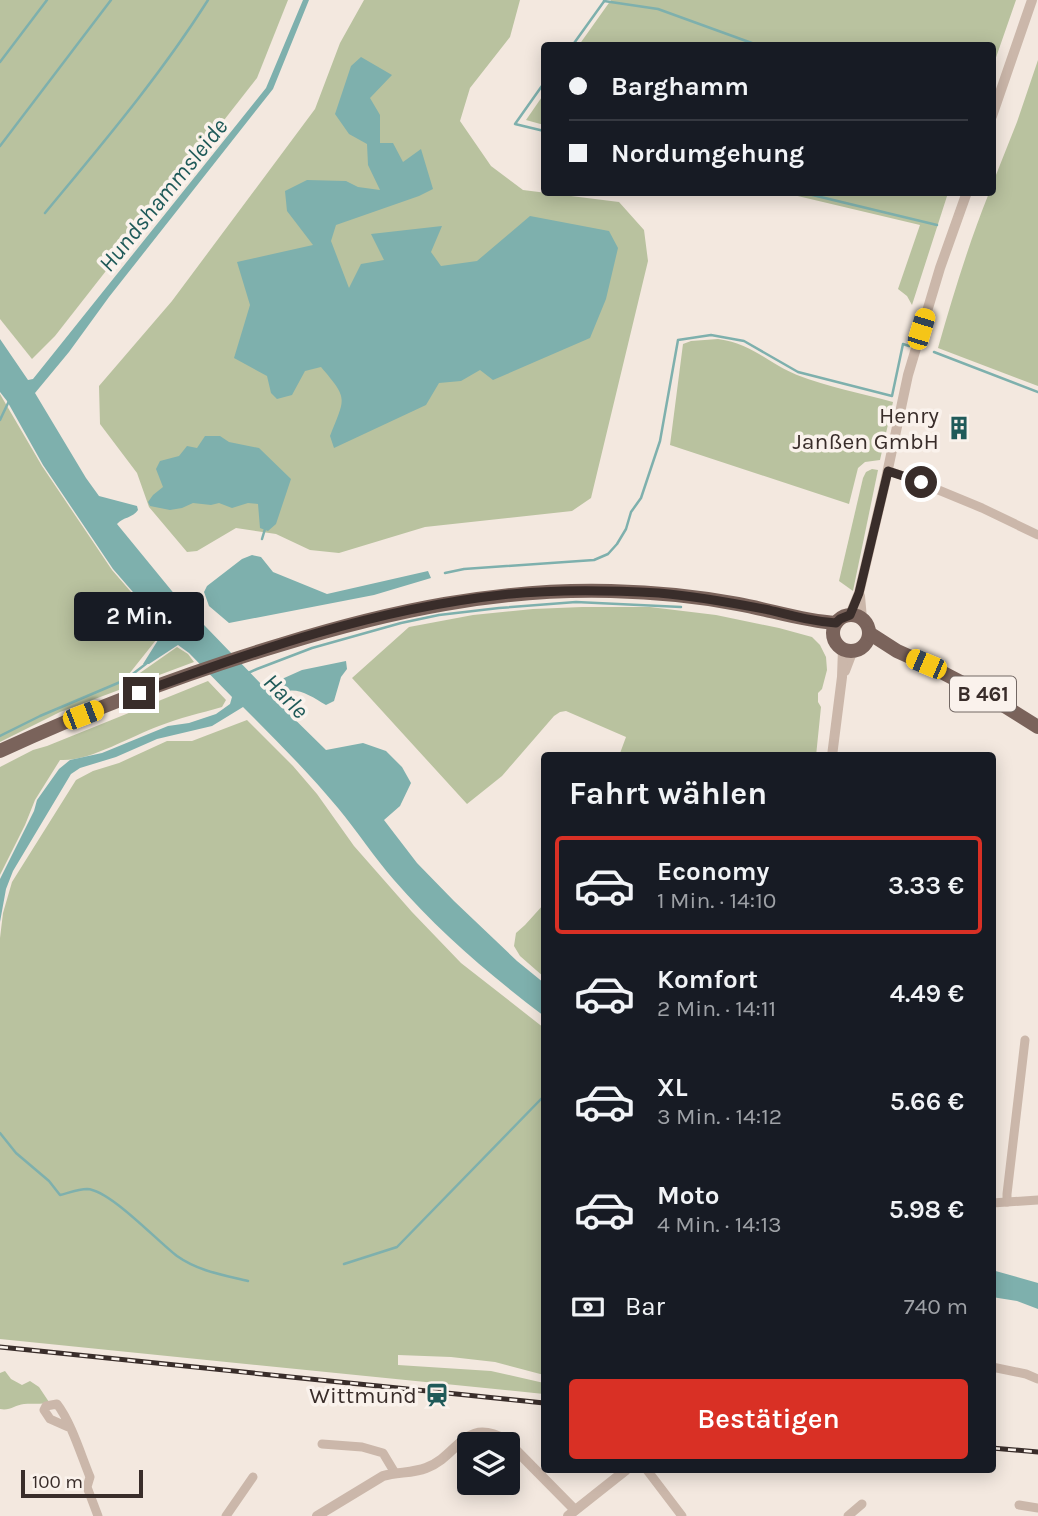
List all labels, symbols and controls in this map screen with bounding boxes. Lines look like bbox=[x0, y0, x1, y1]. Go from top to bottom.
text: Barghamm bbox=[611, 71, 749, 102]
water label: Hundshammsleide bbox=[93, 113, 233, 277]
text: Nordumgehung bbox=[611, 138, 804, 169]
car bbox=[905, 306, 938, 352]
place label: Henry Janßen GmbH bbox=[793, 402, 939, 455]
building icon: Henry Janßen GmbH bbox=[945, 414, 973, 442]
route start bbox=[905, 466, 937, 498]
callout: 2 Min. bbox=[74, 592, 204, 640]
text: 2 Min. bbox=[106, 603, 172, 630]
car bbox=[903, 646, 950, 682]
water label: Harle bbox=[258, 668, 314, 724]
road number: B 461 bbox=[950, 676, 1016, 712]
route end bbox=[123, 677, 155, 709]
car bbox=[60, 698, 107, 732]
text: Fahrt wählen bbox=[569, 775, 767, 812]
icon: car bbox=[573, 854, 636, 917]
text: Economy bbox=[657, 856, 769, 887]
text: 3.33 € bbox=[888, 870, 964, 901]
text: 1 Min. · 14:10 bbox=[657, 887, 776, 914]
icon: car bbox=[573, 962, 636, 1025]
text: Komfort bbox=[657, 964, 758, 995]
text: 4.49 € bbox=[890, 978, 964, 1009]
text: 2 Min. · 14:11 bbox=[657, 995, 776, 1022]
icon: car bbox=[573, 1070, 636, 1133]
text: XL bbox=[657, 1072, 688, 1103]
text: 5.66 € bbox=[890, 1086, 964, 1117]
text: 3 Min. · 14:12 bbox=[657, 1103, 782, 1130]
icon: car bbox=[573, 1178, 636, 1241]
text: Moto bbox=[657, 1180, 719, 1211]
text: 5.98 € bbox=[889, 1194, 964, 1225]
text: 4 Min. · 14:13 bbox=[657, 1211, 782, 1238]
icon: cash bbox=[569, 1288, 607, 1326]
text: Bar bbox=[625, 1291, 665, 1322]
text: 740 m bbox=[904, 1293, 968, 1320]
button: Bestätigen bbox=[569, 1379, 968, 1459]
station icon: Wittmund bbox=[423, 1381, 451, 1409]
place label: Wittmund bbox=[309, 1382, 417, 1409]
map controls bbox=[457, 1432, 520, 1495]
button: layers bbox=[457, 1432, 520, 1495]
scale bar bbox=[21, 1467, 144, 1499]
text: 100 m bbox=[32, 1471, 83, 1493]

